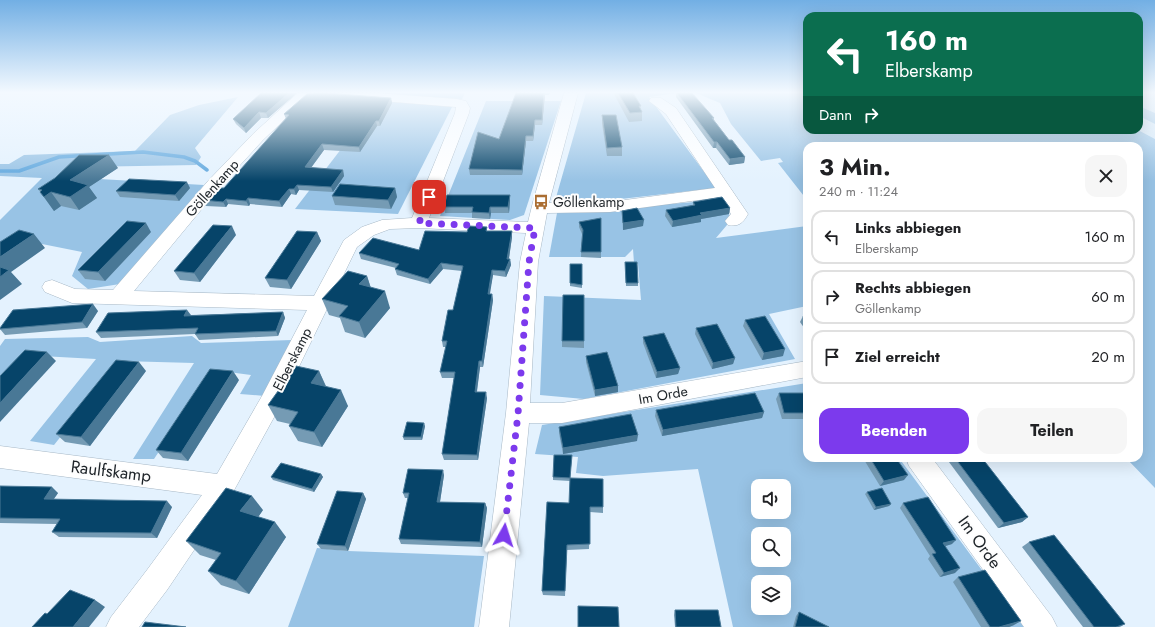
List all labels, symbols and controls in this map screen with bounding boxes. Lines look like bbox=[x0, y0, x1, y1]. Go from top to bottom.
text: 160 m bbox=[885, 20, 968, 61]
icon: left bbox=[819, 28, 871, 80]
text: Elberskamp bbox=[885, 58, 973, 84]
text: Dann bbox=[819, 104, 852, 126]
icon: right bbox=[860, 104, 882, 126]
text: 3 Min. bbox=[819, 149, 891, 184]
street label: Göllenkamp bbox=[181, 155, 243, 221]
button: close bbox=[1085, 155, 1127, 197]
pin bbox=[412, 180, 446, 214]
text: 240 m · 11:24 bbox=[819, 182, 898, 201]
icon: arrive bbox=[418, 186, 440, 208]
place label: Göllenkamp bbox=[553, 192, 624, 212]
bus stop icon: Göllenkamp bbox=[532, 193, 550, 211]
text: Links abbiegen bbox=[855, 217, 961, 239]
icon: left bbox=[821, 226, 843, 248]
text: 160 m bbox=[1084, 226, 1125, 248]
text: Elberskamp bbox=[855, 239, 918, 258]
text: Rechts abbiegen bbox=[855, 277, 971, 299]
icon: right bbox=[821, 286, 843, 308]
text: 60 m bbox=[1091, 286, 1125, 308]
text: Göllenkamp bbox=[855, 299, 921, 318]
street label: Elberskamp bbox=[268, 324, 316, 394]
icon: arrive bbox=[821, 346, 843, 368]
text: Ziel erreicht bbox=[855, 346, 940, 368]
text: 20 m bbox=[1091, 346, 1125, 368]
street label: Im Orde bbox=[637, 381, 689, 409]
button: Beenden bbox=[819, 408, 969, 454]
button: Teilen bbox=[977, 408, 1127, 454]
street label: Raulfskamp bbox=[69, 454, 153, 488]
map controls bbox=[751, 479, 791, 615]
button: sound bbox=[751, 479, 791, 519]
street label: Im Orde bbox=[953, 511, 1008, 574]
position arrow bbox=[483, 514, 525, 556]
button: search bbox=[751, 527, 791, 567]
button: layers bbox=[751, 575, 791, 615]

